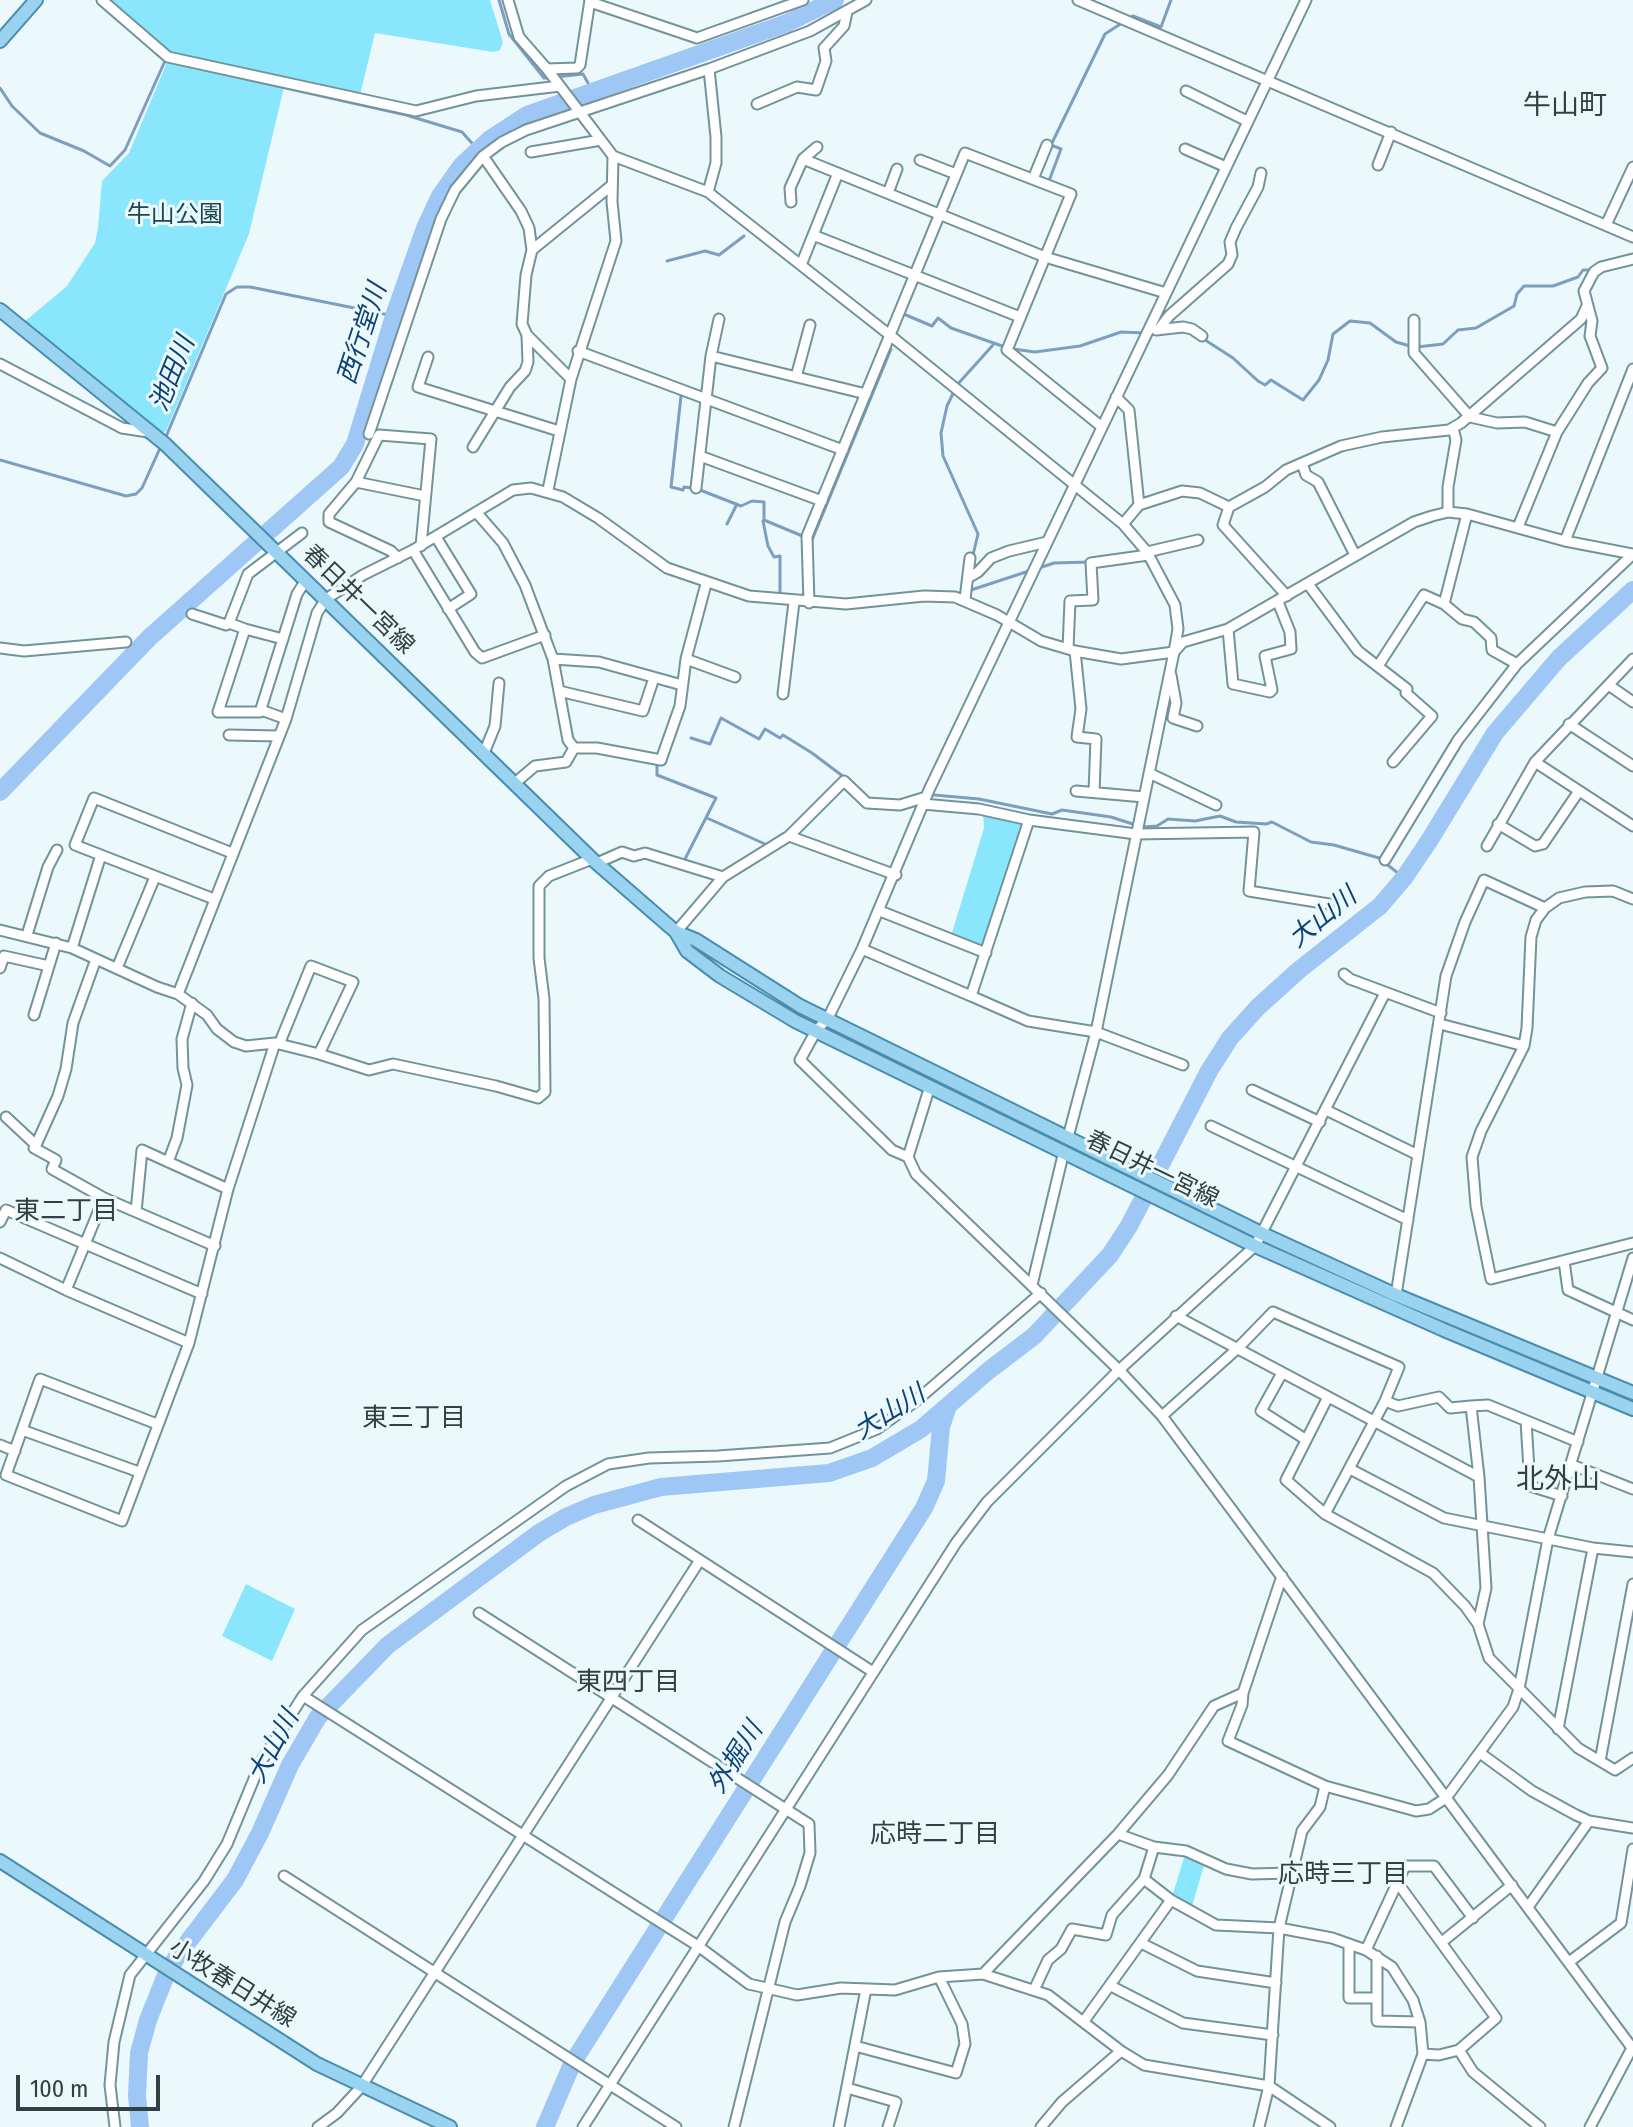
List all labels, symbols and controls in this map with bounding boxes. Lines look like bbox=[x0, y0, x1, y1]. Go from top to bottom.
district label: 牛山町 bbox=[1523, 89, 1607, 123]
park label: 牛山公園 bbox=[127, 201, 223, 229]
water label: 西行堂川 bbox=[332, 280, 394, 388]
water label: 池田川 bbox=[144, 332, 202, 416]
street label: 春日井一宮線 bbox=[296, 540, 420, 660]
water label: 大山川 bbox=[1283, 881, 1363, 955]
street label: 春日井一宮線 bbox=[1081, 1125, 1223, 1215]
district label: 東二丁目 bbox=[14, 1196, 118, 1228]
water label: 大山川 bbox=[849, 1379, 931, 1447]
district label: 東三丁目 bbox=[362, 1403, 466, 1435]
district label: 北外山 bbox=[1516, 1463, 1600, 1497]
district label: 東四丁目 bbox=[576, 1667, 680, 1699]
water label: 大山川 bbox=[242, 1705, 306, 1789]
water label: 外掘川 bbox=[702, 1717, 770, 1799]
district label: 応時二丁目 bbox=[870, 1819, 1000, 1851]
district label: 応時三丁目 bbox=[1278, 1859, 1408, 1891]
street label: 小牧春日井線 bbox=[163, 1934, 301, 2034]
scale bar bbox=[20, 2059, 164, 2109]
text: 100 m bbox=[30, 2075, 88, 2103]

